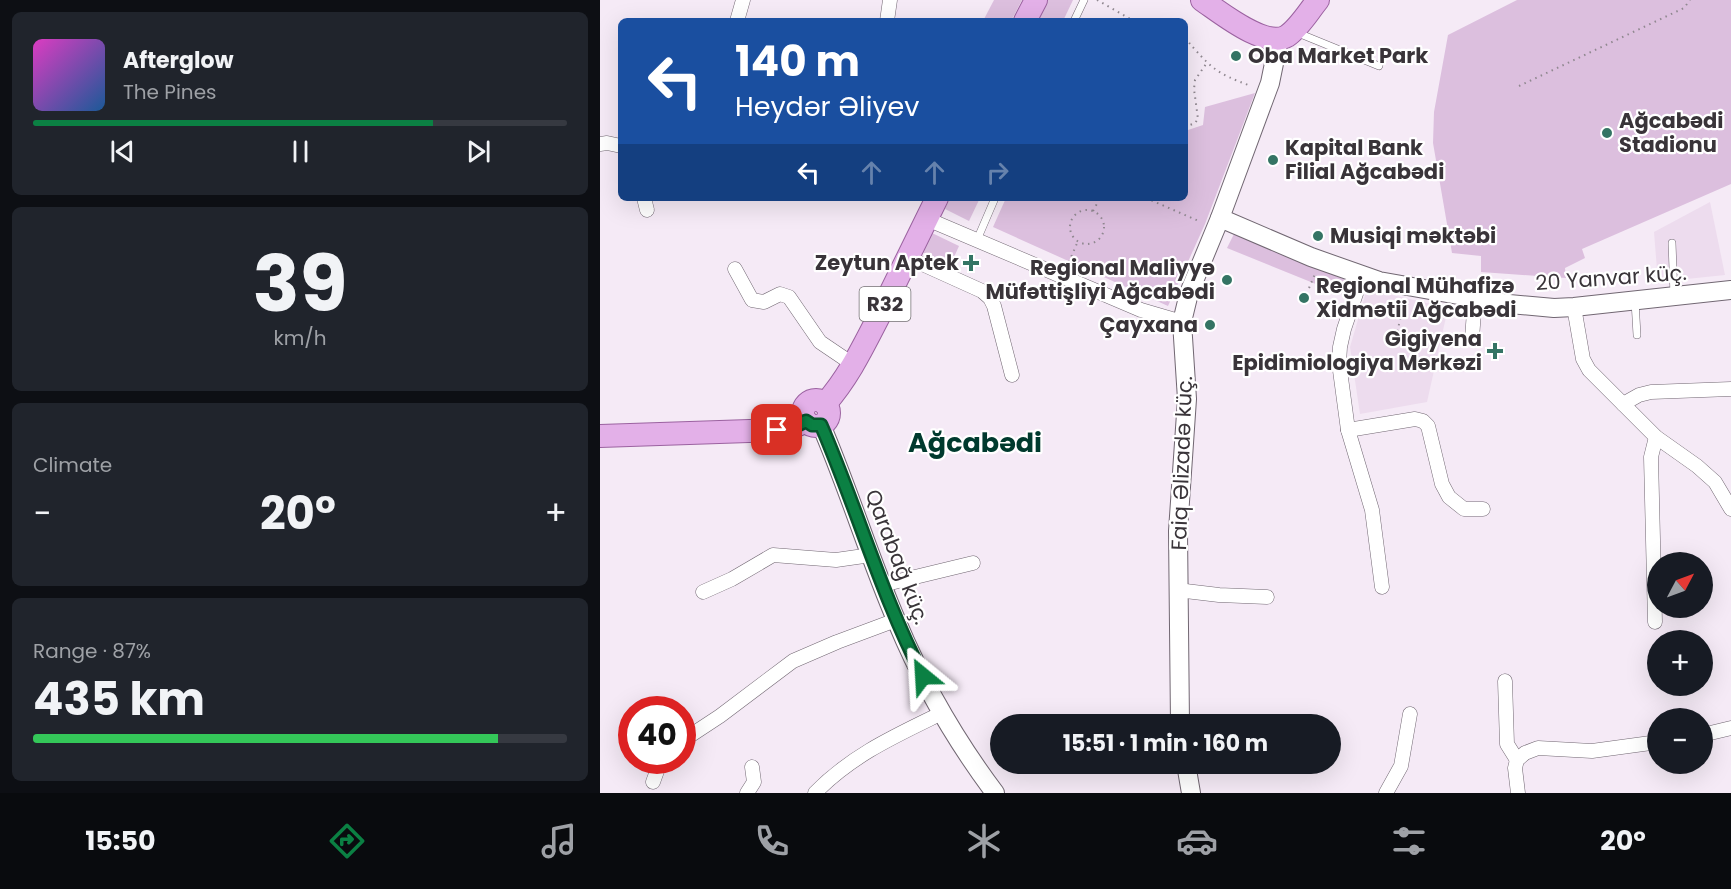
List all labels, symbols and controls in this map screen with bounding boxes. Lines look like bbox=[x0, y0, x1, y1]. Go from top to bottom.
text: 140 m bbox=[735, 32, 860, 91]
place label: Oba Market Park bbox=[1248, 41, 1428, 70]
icon: left bbox=[636, 42, 714, 120]
text: Afterglow bbox=[123, 45, 234, 76]
marker: Oba Market Park bbox=[1229, 49, 1243, 63]
text: The Pines bbox=[123, 78, 217, 106]
text: Heydər Əliyev bbox=[735, 88, 920, 125]
place label: Ağcabədi Stadionu bbox=[1619, 106, 1723, 159]
marker: Ağcabədi Stadionu bbox=[1600, 126, 1614, 140]
place label: Kapital Bank Filial Ağcabədi bbox=[1285, 133, 1444, 186]
icon: previous bbox=[106, 135, 139, 168]
icon: pause bbox=[284, 135, 317, 168]
icon: next bbox=[462, 135, 495, 168]
marker: Kapital Bank Filial Ağcabədi bbox=[1266, 153, 1280, 167]
icon: left bbox=[792, 156, 825, 189]
icon: ahead bbox=[855, 156, 888, 189]
icon: ahead bbox=[918, 156, 951, 189]
icon: right bbox=[981, 156, 1014, 189]
place label: Musiqi məktəbi bbox=[1330, 221, 1496, 250]
text: 39 bbox=[252, 229, 348, 338]
marker: Musiqi məktəbi bbox=[1311, 229, 1325, 243]
place label: Zeytun Aptek bbox=[815, 248, 959, 277]
place label: Regional Maliyyə Müfəttişliyi Ağcabədi bbox=[985, 253, 1215, 306]
marker: Zeytun Aptek bbox=[964, 256, 978, 270]
street label: 20 Yanvar küç. bbox=[1534, 258, 1688, 297]
place label: Regional Mühafizə Xidmətii Ağcabədi bbox=[1316, 271, 1516, 324]
marker: Regional Maliyyə Müfəttişliyi Ağcabədi bbox=[1220, 273, 1234, 287]
road number: R32 bbox=[860, 287, 910, 321]
marker: Regional Mühafizə Xidmətii Ağcabədi bbox=[1297, 291, 1311, 305]
place label: Çayxana bbox=[1099, 310, 1198, 339]
marker: Çayxana bbox=[1203, 318, 1217, 332]
text: km/h bbox=[273, 324, 327, 352]
place label: Gigiyena Epidimiologiya Mərkəzi bbox=[1232, 324, 1482, 377]
marker: Gigiyena Epidimiologiya Mərkəzi bbox=[1486, 342, 1504, 360]
street label: Faiq Əlizadə küç. bbox=[1164, 375, 1199, 551]
pin bbox=[751, 404, 802, 455]
icon: arrive bbox=[760, 413, 793, 446]
district label: Ağcabədi bbox=[908, 424, 1042, 461]
text: Climate bbox=[33, 451, 112, 479]
text: 20° bbox=[260, 482, 336, 545]
street label: Qarabağ küç. bbox=[858, 485, 937, 628]
text: − bbox=[33, 490, 51, 537]
text: + bbox=[544, 490, 567, 537]
north arrow bbox=[1647, 552, 1713, 618]
map controls bbox=[1647, 552, 1713, 774]
button: + bbox=[1647, 630, 1713, 696]
text: Range · 87% bbox=[33, 637, 151, 665]
position arrow bbox=[891, 644, 955, 708]
text: 435 km bbox=[33, 668, 205, 731]
speed limit sign: 40 bbox=[618, 696, 696, 774]
button: − bbox=[1647, 708, 1713, 774]
text: 15:51 · 1 min · 160 m bbox=[1063, 728, 1268, 759]
icon: directions bbox=[326, 820, 368, 862]
icon: music bbox=[538, 820, 580, 862]
icon: phone bbox=[751, 820, 793, 862]
icon: climate bbox=[963, 820, 1005, 862]
icon: car bbox=[1176, 820, 1218, 862]
icon: filters bbox=[1388, 820, 1430, 862]
text: 15:50 bbox=[85, 822, 156, 859]
text: 20° bbox=[1600, 822, 1646, 859]

